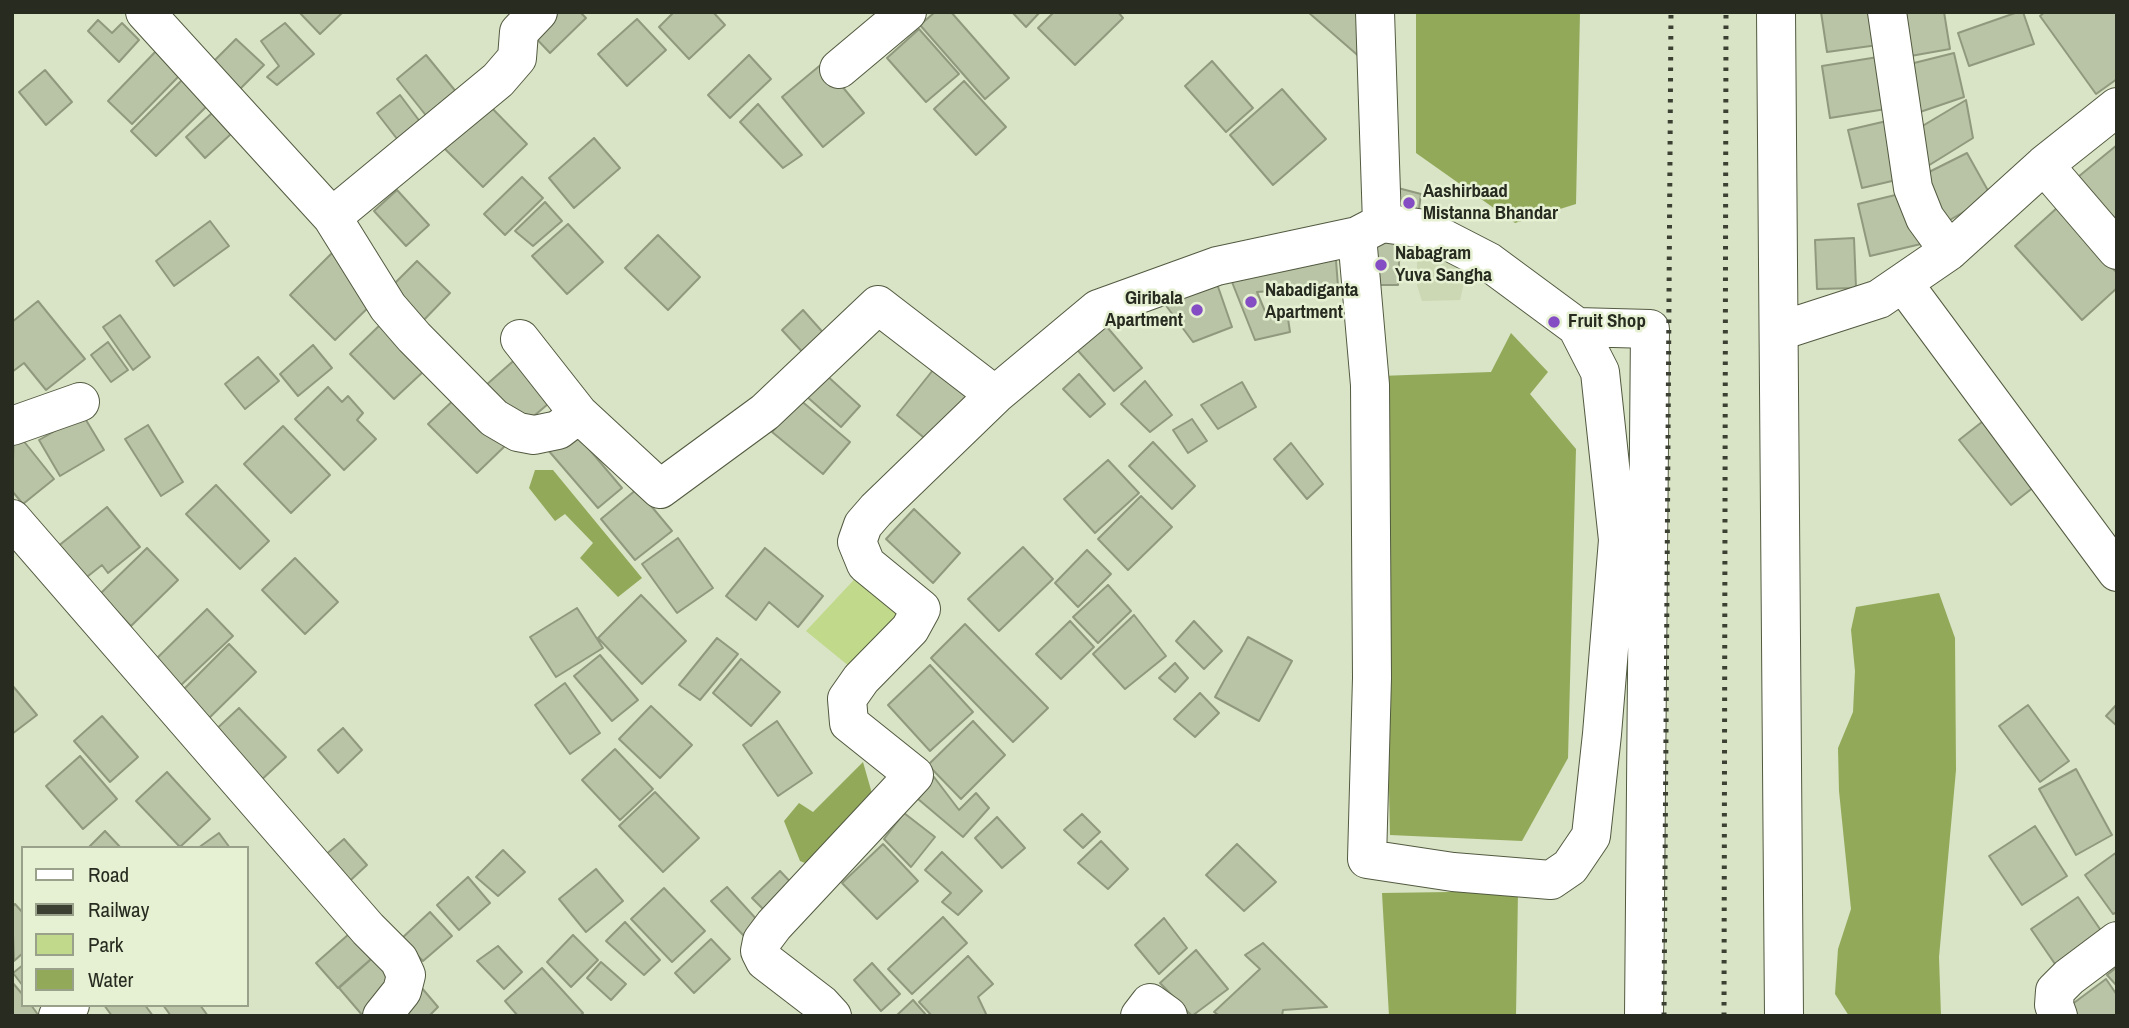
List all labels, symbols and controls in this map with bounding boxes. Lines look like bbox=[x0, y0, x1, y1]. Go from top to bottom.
place label: Aashirbaad Mistanna Bhandar bbox=[1423, 181, 1558, 225]
marker: Aashirbaad Mistanna Bhandar bbox=[1401, 195, 1417, 211]
place label: Nabagram Yuva Sangha bbox=[1395, 243, 1492, 287]
marker: Nabagram Yuva Sangha bbox=[1373, 257, 1389, 273]
place label: Nabadiganta Apartment bbox=[1265, 280, 1358, 324]
place label: Giribala Apartment bbox=[1105, 288, 1183, 332]
marker: Nabadiganta Apartment bbox=[1243, 294, 1259, 310]
marker: Giribala Apartment bbox=[1189, 302, 1205, 318]
place label: Fruit Shop bbox=[1568, 311, 1646, 333]
marker: Fruit Shop bbox=[1546, 314, 1562, 330]
legend bbox=[21, 846, 248, 1007]
text: Road bbox=[88, 860, 129, 889]
text: Railway bbox=[88, 895, 149, 924]
text: Park bbox=[88, 930, 123, 959]
text: Water bbox=[88, 965, 133, 994]

